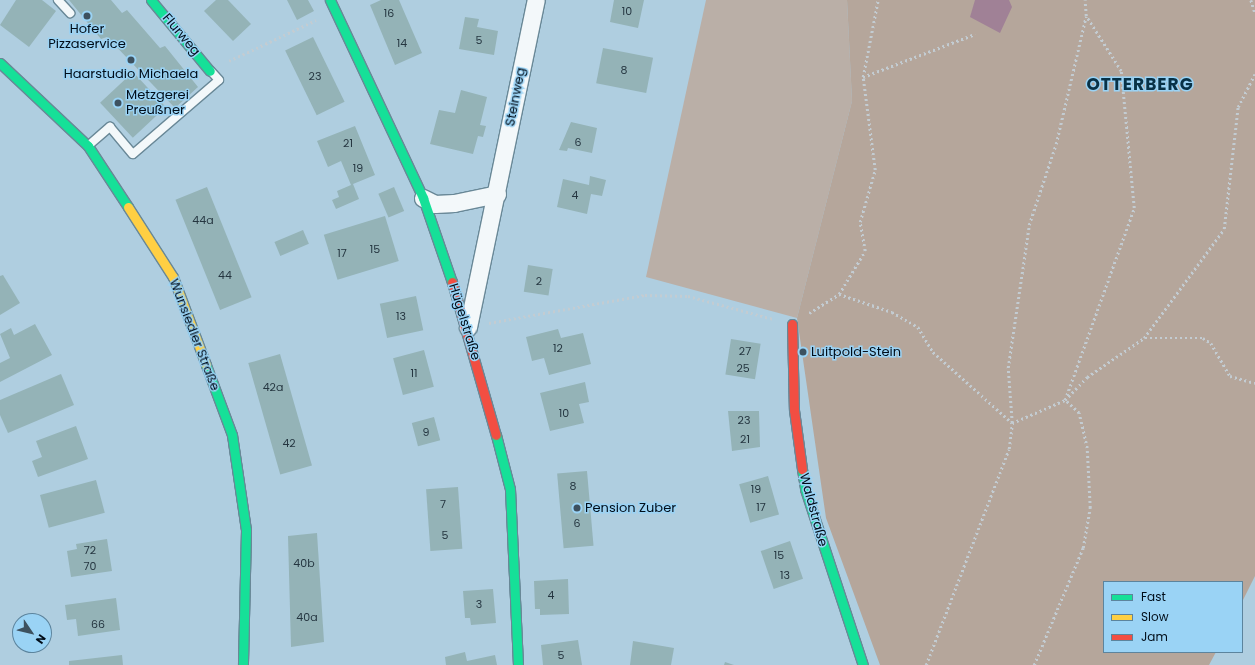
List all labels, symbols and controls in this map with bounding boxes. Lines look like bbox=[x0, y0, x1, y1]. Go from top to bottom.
house number: 10 bbox=[622, 4, 632, 18]
house number: 16 bbox=[384, 6, 394, 20]
marker: Hofer Pizzaservice bbox=[82, 11, 92, 21]
street label: Flurweg bbox=[159, 11, 203, 59]
place label: Hofer Pizzaservice bbox=[48, 22, 126, 53]
house number: 5 bbox=[476, 33, 482, 47]
house number: 14 bbox=[397, 36, 407, 50]
marker: Haarstudio Michaela bbox=[126, 55, 136, 65]
house number: 8 bbox=[621, 63, 627, 77]
place label: Haarstudio Michaela bbox=[64, 66, 198, 82]
street label: Steinweg bbox=[503, 66, 529, 128]
house number: 23 bbox=[309, 69, 321, 83]
district label: OTTERBERG bbox=[1086, 75, 1194, 95]
place label: Metzgerei Preußner bbox=[126, 88, 189, 119]
marker: Metzgerei Preußner bbox=[113, 98, 123, 108]
house number: 6 bbox=[575, 135, 581, 149]
house number: 21 bbox=[343, 136, 353, 150]
house number: 19 bbox=[353, 161, 363, 175]
house number: 4 bbox=[572, 188, 578, 202]
house number: 44a bbox=[192, 213, 214, 227]
house number: 15 bbox=[370, 242, 380, 256]
house number: 17 bbox=[337, 246, 347, 260]
house number: 44 bbox=[218, 268, 232, 282]
house number: 2 bbox=[536, 274, 542, 288]
street label: Wunsiedler Straße bbox=[165, 277, 223, 393]
street label: Hügelstraße bbox=[445, 282, 483, 362]
house number: 13 bbox=[396, 309, 406, 323]
house number: 12 bbox=[553, 341, 563, 355]
house number: 27 bbox=[739, 344, 751, 358]
place label: Luitpold-Stein bbox=[811, 344, 901, 360]
marker: Luitpold-Stein bbox=[798, 347, 808, 357]
house number: 25 bbox=[736, 361, 750, 375]
house number: 11 bbox=[410, 366, 418, 380]
house number: 42a bbox=[263, 380, 283, 394]
house number: 10 bbox=[559, 406, 569, 420]
house number: 23 bbox=[738, 413, 750, 427]
house number: 9 bbox=[423, 425, 429, 439]
house number: 21 bbox=[740, 432, 750, 446]
house number: 42 bbox=[282, 436, 296, 450]
street label: Waldstraße bbox=[796, 472, 830, 548]
house number: 8 bbox=[570, 479, 576, 493]
house number: 19 bbox=[751, 482, 761, 496]
house number: 7 bbox=[440, 497, 446, 511]
place label: Pension Zuber bbox=[585, 500, 676, 516]
house number: 17 bbox=[756, 500, 766, 514]
marker: Pension Zuber bbox=[572, 503, 582, 513]
house number: 6 bbox=[574, 516, 580, 530]
house number: 5 bbox=[442, 528, 448, 542]
house number: 72 bbox=[84, 543, 96, 557]
house number: 15 bbox=[774, 548, 784, 562]
house number: 40b bbox=[293, 556, 315, 570]
house number: 70 bbox=[84, 559, 96, 573]
house number: 13 bbox=[780, 568, 790, 582]
legend bbox=[1103, 581, 1243, 653]
house number: 4 bbox=[548, 588, 554, 602]
text: Fast bbox=[1141, 588, 1166, 605]
house number: 3 bbox=[476, 597, 482, 611]
text: Slow bbox=[1141, 608, 1169, 625]
house number: 40a bbox=[296, 610, 318, 624]
north arrow bbox=[12, 613, 52, 653]
house number: 66 bbox=[91, 617, 105, 631]
text: Jam bbox=[1141, 628, 1168, 645]
text: N bbox=[32, 631, 50, 647]
house number: 5 bbox=[558, 648, 564, 662]

